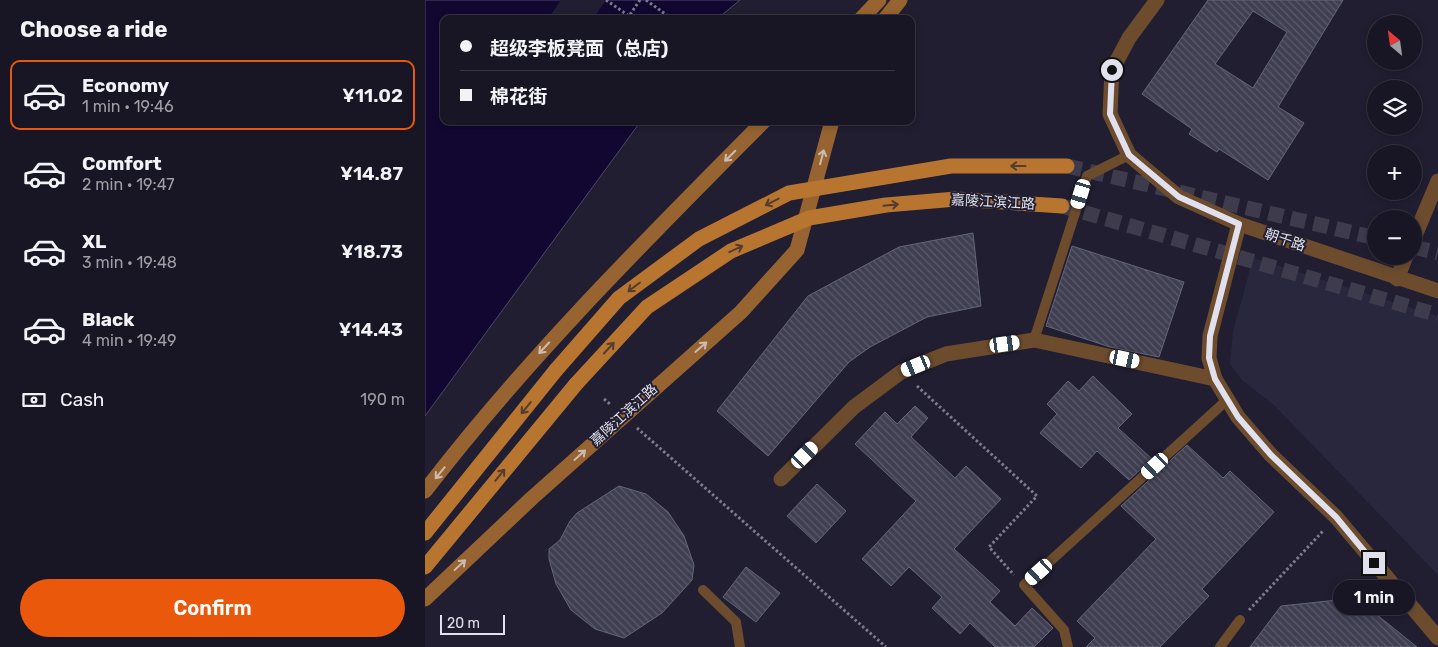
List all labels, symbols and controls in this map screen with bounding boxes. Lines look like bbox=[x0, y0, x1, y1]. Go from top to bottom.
north arrow bbox=[1367, 15, 1423, 70]
map controls bbox=[1367, 15, 1422, 265]
text: Choose a ride bbox=[20, 16, 167, 43]
text: 超级李板凳面（总店) bbox=[490, 37, 668, 60]
route start bbox=[1101, 59, 1123, 81]
icon: car bbox=[22, 73, 67, 118]
text: Economy bbox=[82, 74, 169, 97]
button: layers bbox=[1367, 80, 1422, 135]
text: ¥11.02 bbox=[342, 84, 403, 107]
text: 棉花街 bbox=[490, 85, 547, 108]
text: 1 min · 19:46 bbox=[82, 97, 174, 116]
button: + bbox=[1367, 145, 1422, 200]
one-way arrow bbox=[723, 150, 736, 162]
one-way arrow bbox=[818, 150, 827, 166]
icon: car bbox=[22, 151, 67, 196]
text: Comfort bbox=[82, 152, 162, 175]
one-way arrow bbox=[1010, 161, 1026, 171]
text: ¥14.87 bbox=[340, 162, 403, 185]
text: 2 min · 19:47 bbox=[82, 175, 175, 194]
car bbox=[1069, 177, 1092, 211]
street label: 嘉陵江滨江路 bbox=[951, 191, 1035, 213]
one-way arrow bbox=[765, 198, 780, 207]
one-way arrow bbox=[883, 200, 899, 210]
button: − bbox=[1367, 210, 1422, 265]
street label: 朝千路 bbox=[1262, 225, 1308, 255]
icon: car bbox=[22, 229, 67, 274]
text: XL bbox=[82, 230, 106, 253]
text: ¥18.73 bbox=[341, 240, 403, 263]
one-way arrow bbox=[728, 244, 743, 253]
text: 3 min · 19:48 bbox=[82, 253, 177, 272]
one-way arrow bbox=[628, 281, 641, 292]
icon: car bbox=[22, 307, 67, 352]
text: Black bbox=[82, 308, 134, 331]
text: ¥14.43 bbox=[339, 318, 403, 341]
text: 4 min · 19:49 bbox=[82, 331, 177, 350]
car bbox=[989, 334, 1020, 354]
one-way arrow bbox=[694, 341, 707, 352]
one-way arrow bbox=[538, 342, 550, 354]
one-way arrow bbox=[603, 342, 615, 355]
car bbox=[1108, 349, 1141, 369]
car bbox=[899, 353, 932, 379]
street label: 嘉陵江滨江路 bbox=[587, 381, 661, 449]
icon: cash bbox=[20, 386, 48, 414]
text: Cash bbox=[60, 388, 104, 411]
text: 190 m bbox=[360, 390, 405, 409]
one-way arrow bbox=[520, 401, 531, 414]
car bbox=[789, 439, 820, 471]
one-way arrow bbox=[573, 449, 586, 460]
car bbox=[1138, 450, 1171, 482]
one-way arrow bbox=[434, 466, 445, 479]
one-way arrow bbox=[495, 469, 506, 482]
route end bbox=[1363, 552, 1385, 574]
car bbox=[1022, 556, 1055, 588]
one-way arrow bbox=[454, 559, 467, 571]
button: Confirm bbox=[20, 579, 405, 637]
callout: 1 min bbox=[1333, 580, 1415, 616]
text: 1 min bbox=[1354, 588, 1394, 607]
scale bar bbox=[440, 612, 505, 635]
text: 20 m bbox=[447, 615, 480, 632]

